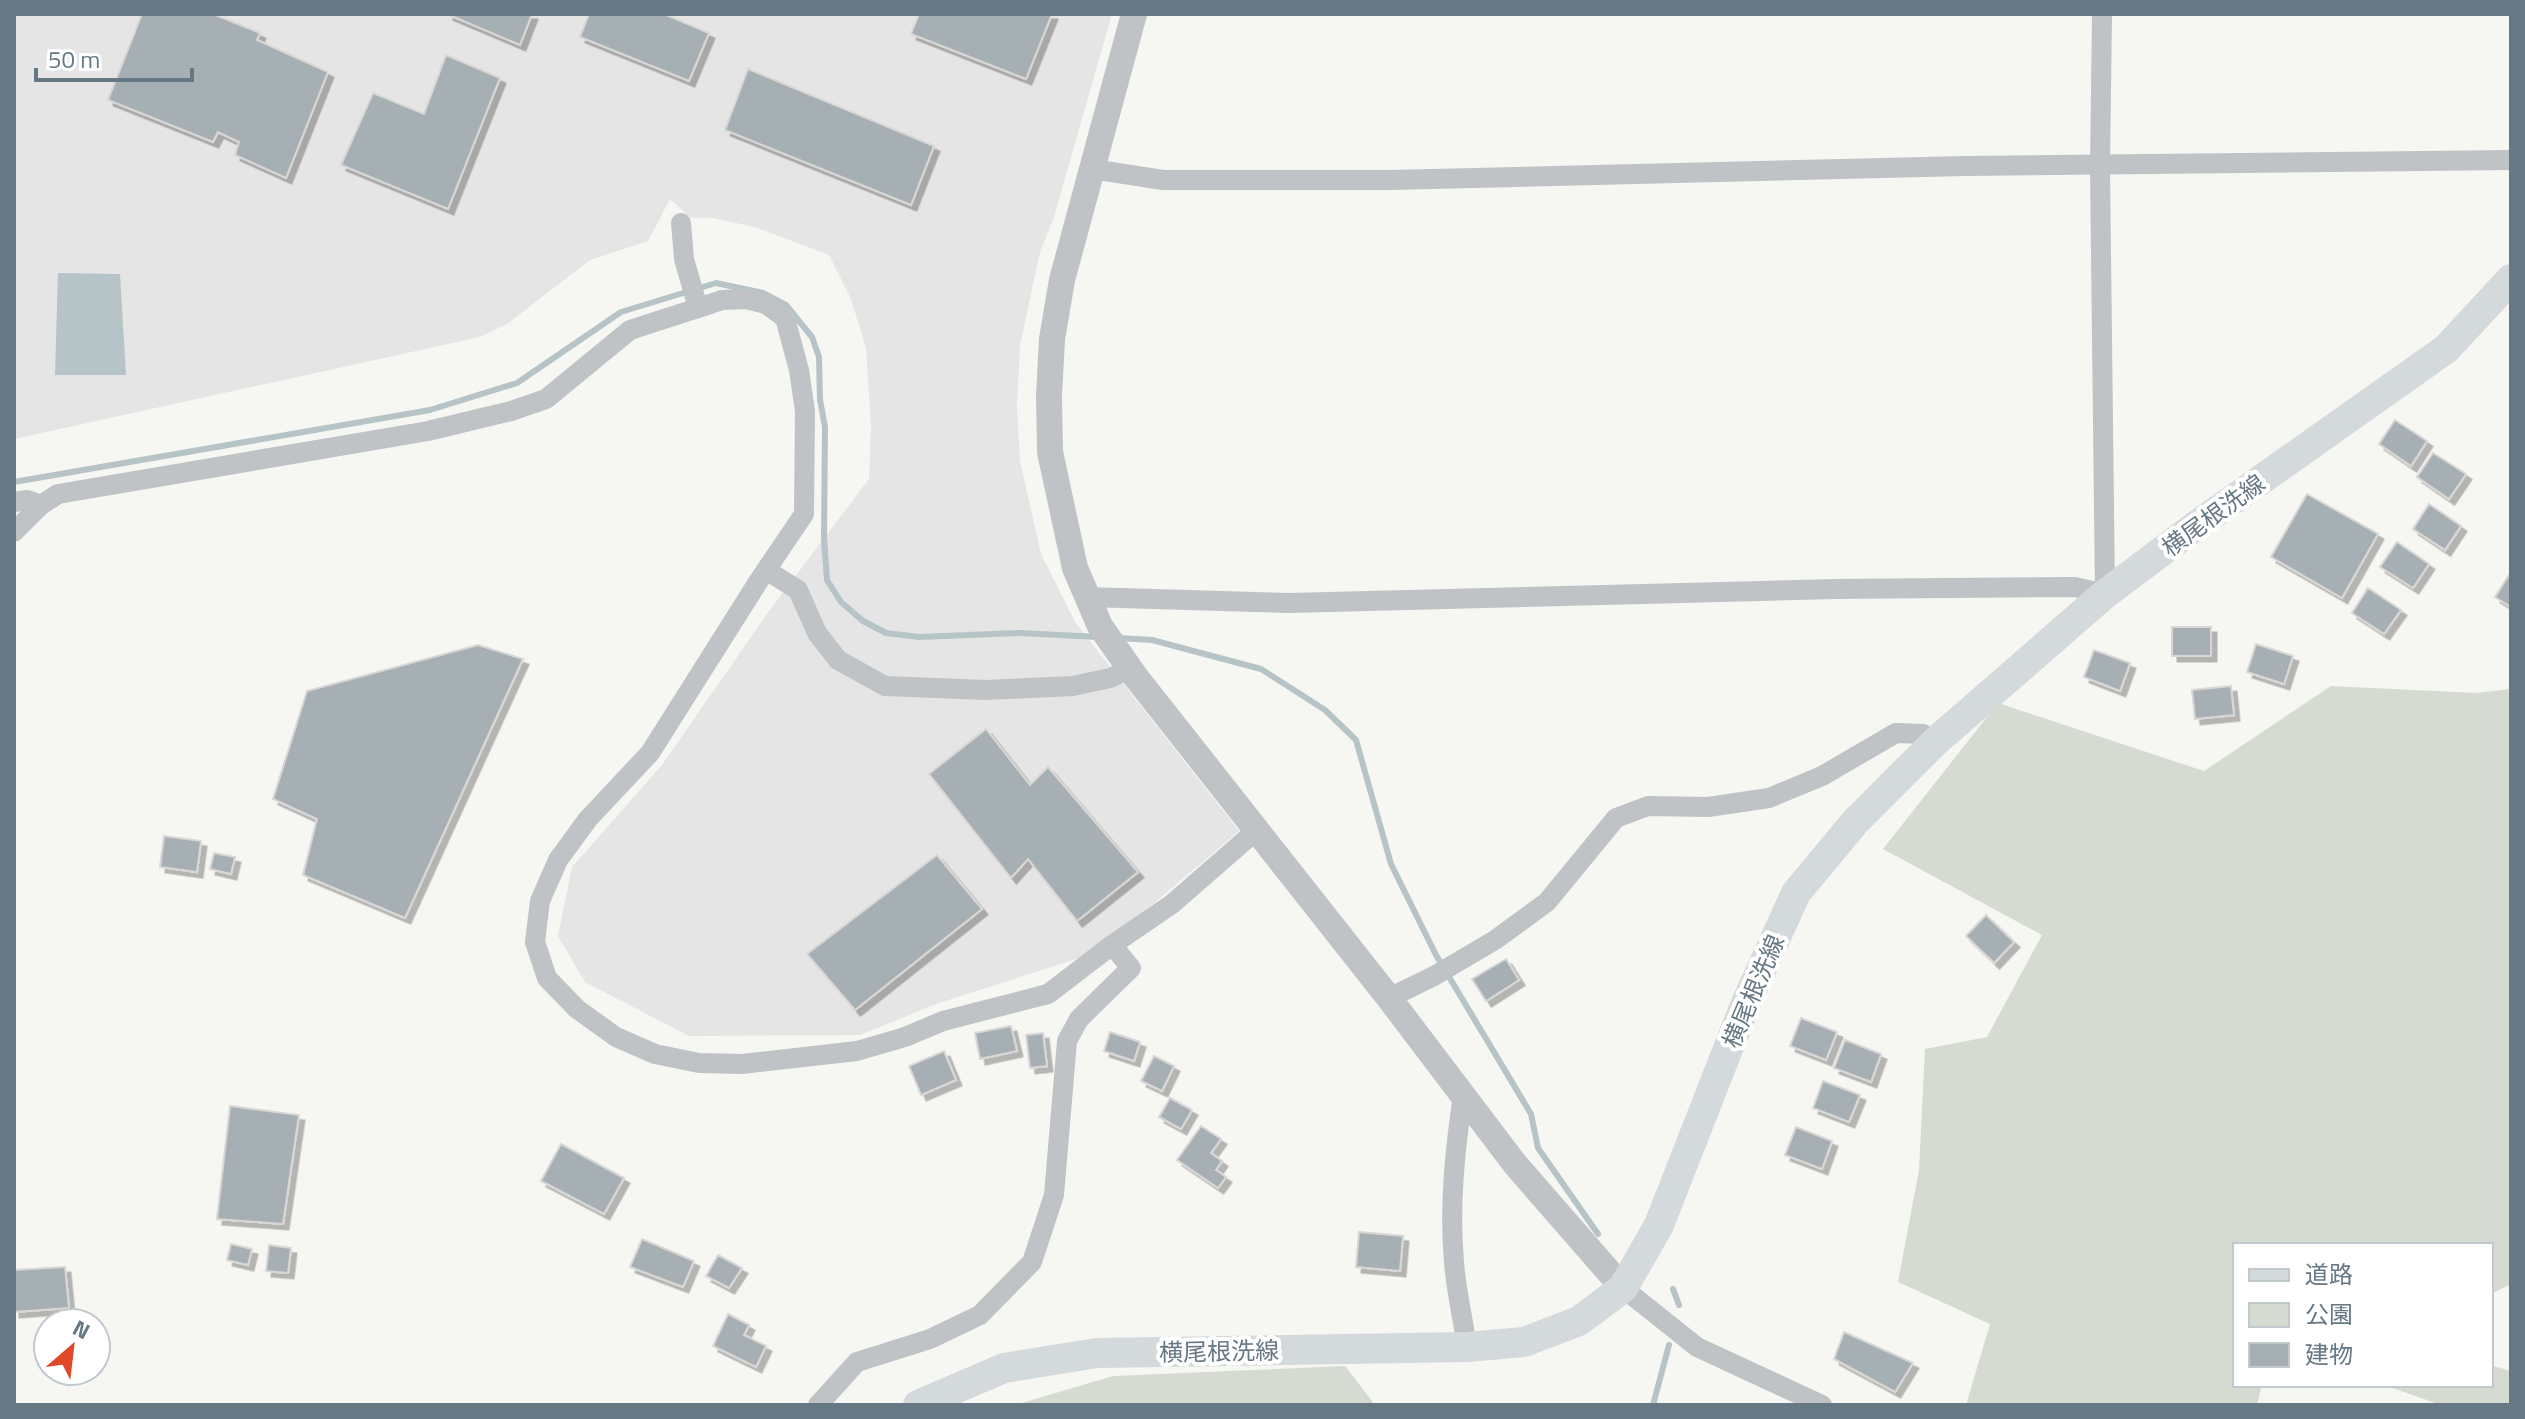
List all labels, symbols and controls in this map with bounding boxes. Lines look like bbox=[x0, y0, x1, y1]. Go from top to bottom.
scale bar bbox=[36, 32, 192, 82]
text: 50 m bbox=[48, 41, 100, 77]
street label: 横尾根洗線 bbox=[2154, 465, 2272, 565]
street label: 横尾根洗線 bbox=[1713, 929, 1793, 1053]
legend bbox=[2233, 1243, 2493, 1387]
text: 道路 bbox=[2305, 1256, 2353, 1292]
text: 公園 bbox=[2305, 1296, 2353, 1332]
north arrow bbox=[32, 1307, 112, 1387]
text: N bbox=[67, 1311, 96, 1348]
street label: 横尾根洗線 bbox=[1159, 1332, 1279, 1370]
text: 建物 bbox=[2305, 1336, 2353, 1372]

